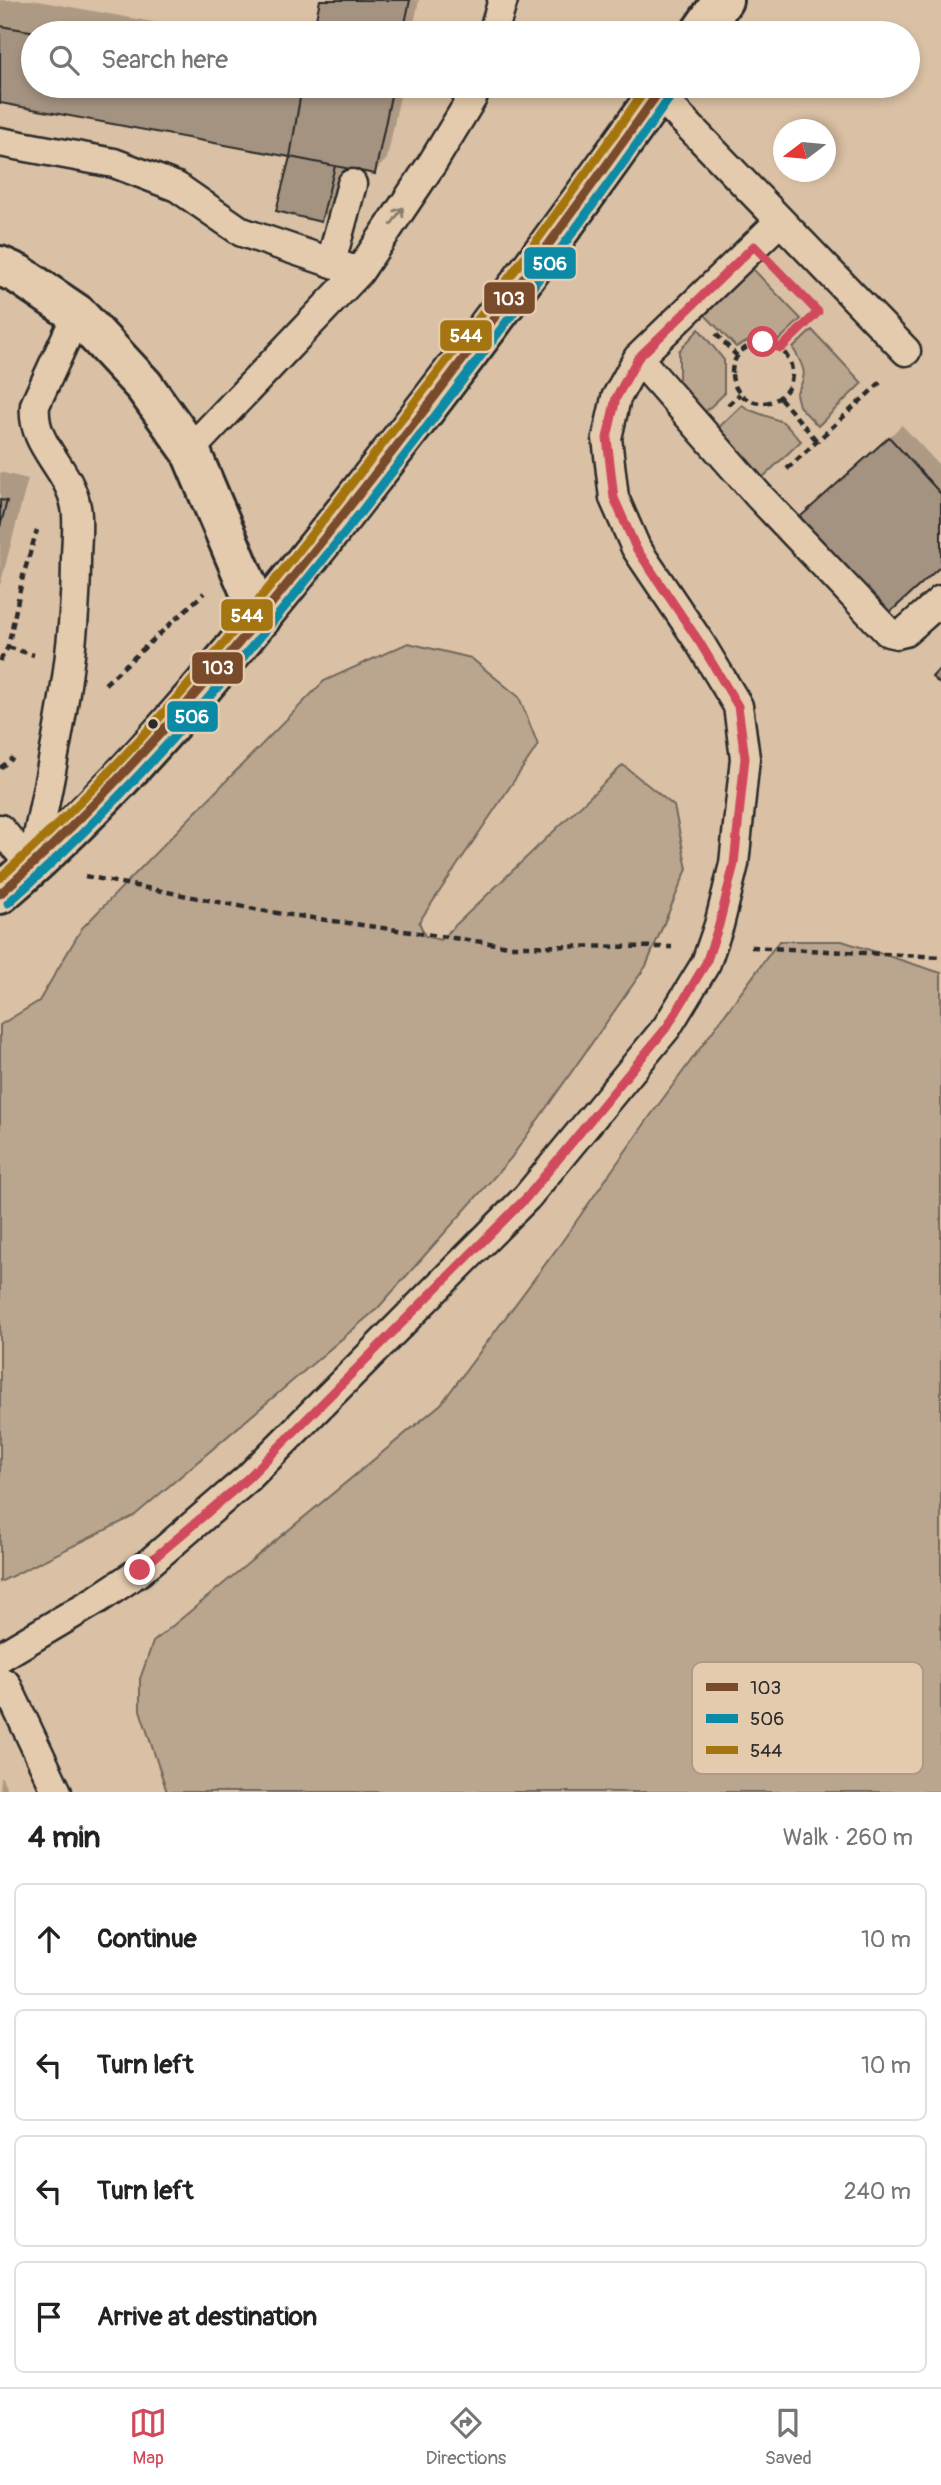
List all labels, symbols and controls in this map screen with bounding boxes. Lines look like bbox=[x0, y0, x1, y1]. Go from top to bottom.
search box bbox=[21, 21, 920, 98]
icon: search bbox=[45, 41, 83, 79]
text: Search here bbox=[101, 44, 228, 76]
north arrow bbox=[773, 119, 836, 182]
one-way arrow bbox=[391, 206, 405, 226]
line badge: 506 bbox=[523, 246, 577, 280]
text: 506 bbox=[533, 252, 567, 276]
line badge: 103 bbox=[483, 281, 536, 315]
text: 103 bbox=[493, 287, 525, 311]
line badge: 544 bbox=[439, 319, 493, 352]
text: 544 bbox=[450, 324, 482, 348]
route start bbox=[747, 326, 778, 357]
line badge: 544 bbox=[220, 598, 274, 632]
text: 544 bbox=[231, 604, 263, 628]
line badge: 103 bbox=[191, 651, 244, 685]
text: 103 bbox=[202, 656, 234, 680]
line badge: 506 bbox=[166, 700, 219, 733]
text: 506 bbox=[175, 705, 209, 729]
unlabelled marker bbox=[146, 717, 160, 731]
route end bbox=[124, 1554, 155, 1585]
legend bbox=[692, 1662, 923, 1774]
text: 103 bbox=[750, 1676, 781, 1700]
text: 506 bbox=[750, 1707, 784, 1731]
text: 544 bbox=[750, 1739, 782, 1763]
text: 4 min bbox=[28, 1819, 101, 1856]
text: Walk · 260 m bbox=[783, 1823, 913, 1852]
icon: ahead bbox=[30, 1920, 68, 1958]
text: Continue bbox=[97, 1923, 197, 1955]
text: 10 m bbox=[861, 1925, 911, 1954]
icon: left bbox=[30, 2046, 68, 2084]
text: Turn left bbox=[97, 2049, 193, 2081]
text: 10 m bbox=[861, 2051, 911, 2080]
icon: left bbox=[30, 2172, 68, 2210]
text: Turn left bbox=[97, 2175, 193, 2207]
text: 240 m bbox=[844, 2177, 911, 2206]
icon: arrive bbox=[30, 2298, 68, 2336]
text: Arrive at destination bbox=[97, 2301, 317, 2333]
tab: Map bbox=[129, 2404, 167, 2470]
tab: Directions bbox=[426, 2404, 506, 2470]
tab: Saved bbox=[765, 2404, 812, 2470]

